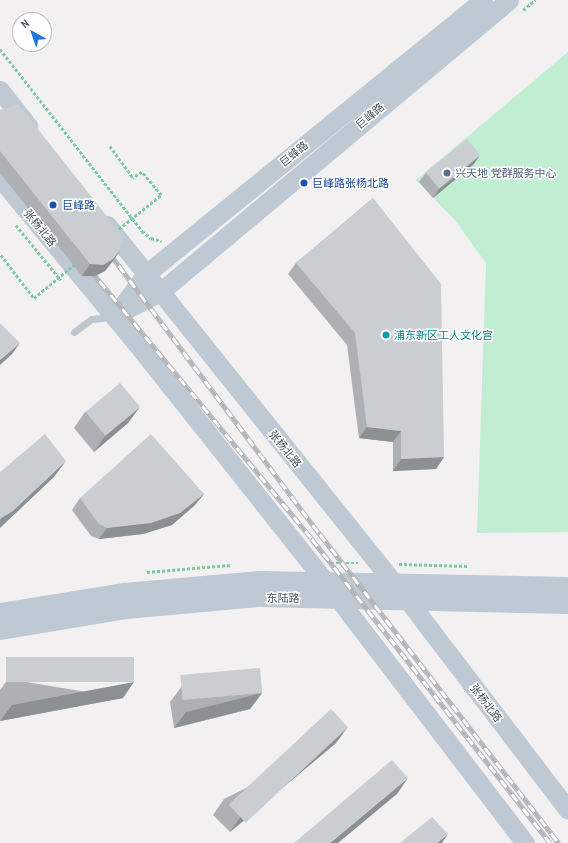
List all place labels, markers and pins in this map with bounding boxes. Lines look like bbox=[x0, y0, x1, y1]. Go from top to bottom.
place label: 兴天地 党群服务中心 bbox=[455, 166, 557, 180]
marker: 兴天地 党群服务中心 bbox=[442, 168, 452, 178]
place label: 巨峰路张杨北路 bbox=[312, 176, 389, 190]
marker: 巨峰路张杨北路 bbox=[299, 178, 309, 188]
place label: 巨峰路 bbox=[62, 198, 95, 212]
marker: 巨峰路 bbox=[47, 199, 59, 211]
place label: 浦东新区工人文化宫 bbox=[394, 328, 493, 342]
marker: 浦东新区工人文化宫 bbox=[381, 330, 391, 340]

